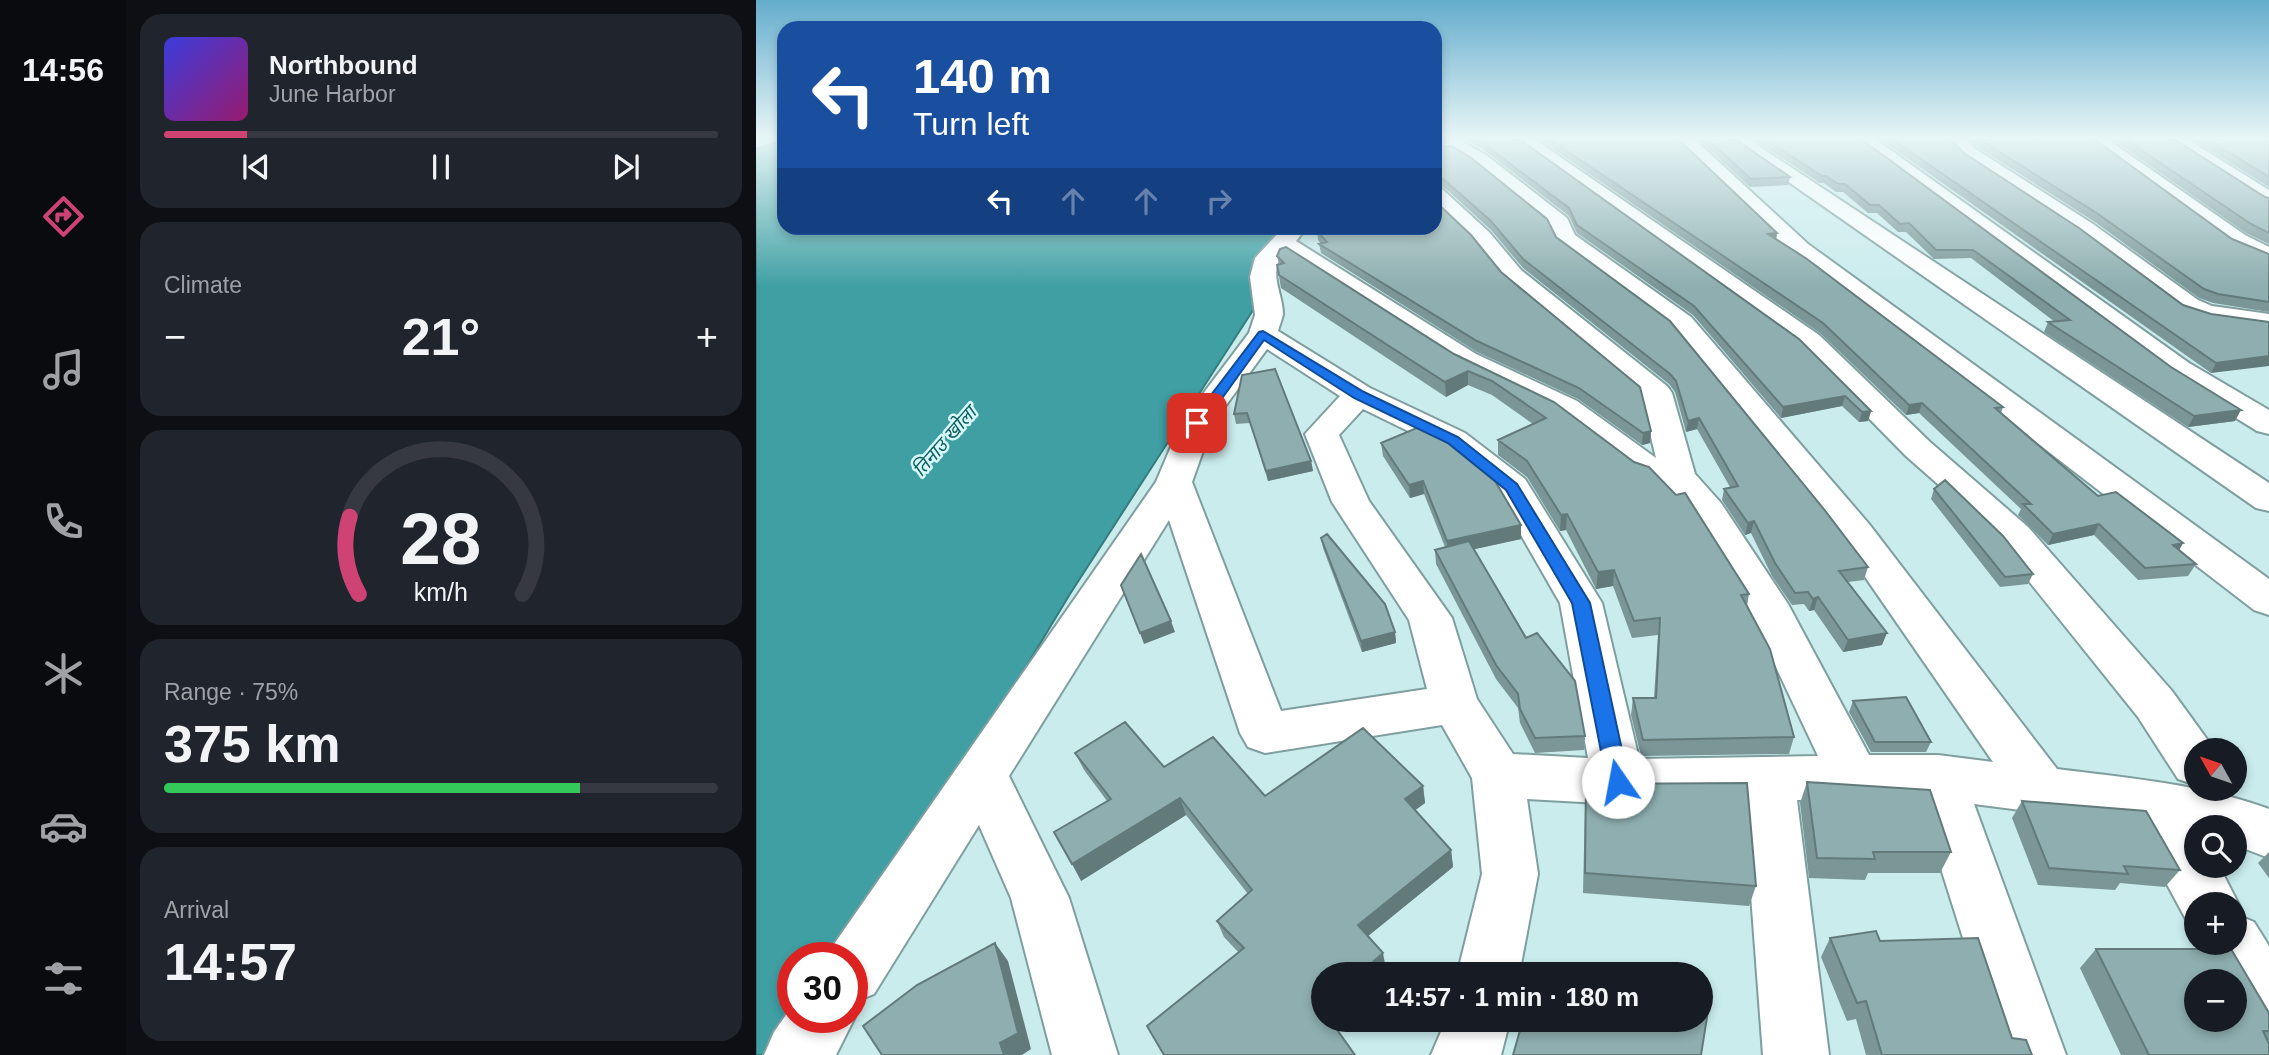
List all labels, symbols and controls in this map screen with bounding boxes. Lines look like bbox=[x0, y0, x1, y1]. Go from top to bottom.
icon: left bbox=[798, 49, 889, 140]
text: 140 m bbox=[913, 49, 1052, 103]
text: Northbound bbox=[269, 50, 418, 80]
text: 14:56 bbox=[22, 52, 104, 88]
text: June Harbor bbox=[269, 81, 396, 107]
text: Turn left bbox=[913, 106, 1029, 142]
icon: previous bbox=[237, 148, 275, 186]
icon: pause bbox=[422, 148, 460, 186]
icon: next bbox=[607, 148, 645, 186]
icon: left bbox=[981, 182, 1019, 220]
icon: ahead bbox=[1054, 182, 1092, 220]
icon: ahead bbox=[1127, 182, 1165, 220]
icon: right bbox=[1200, 182, 1238, 220]
icon: directions bbox=[39, 192, 88, 241]
text: Climate bbox=[164, 272, 242, 298]
text: 21° bbox=[402, 308, 480, 366]
text: − bbox=[164, 316, 186, 358]
text: + bbox=[696, 316, 718, 358]
icon: music bbox=[39, 345, 88, 394]
pin bbox=[1167, 393, 1227, 453]
water label: तिनाउ खोला bbox=[908, 399, 983, 480]
icon: arrive bbox=[1178, 404, 1216, 442]
icon: phone bbox=[39, 497, 88, 546]
text: 28 bbox=[401, 498, 481, 579]
text: km/h bbox=[414, 577, 468, 605]
icon: climate bbox=[39, 649, 88, 698]
text: Range · 75% bbox=[164, 679, 298, 705]
text: 375 km bbox=[164, 715, 340, 773]
north arrow bbox=[2184, 738, 2247, 802]
map controls bbox=[2184, 738, 2247, 1032]
position arrow bbox=[1581, 745, 1655, 819]
icon: car bbox=[39, 802, 88, 851]
button: search bbox=[2184, 815, 2247, 878]
button: + bbox=[2184, 892, 2247, 955]
text: Arrival bbox=[164, 897, 229, 923]
text: 14:57 bbox=[164, 933, 297, 991]
speed limit sign: 30 bbox=[777, 942, 868, 1033]
icon: filters bbox=[39, 954, 88, 1003]
button: − bbox=[2184, 969, 2247, 1032]
text: 14:57 · 1 min · 180 m bbox=[1385, 982, 1639, 1012]

